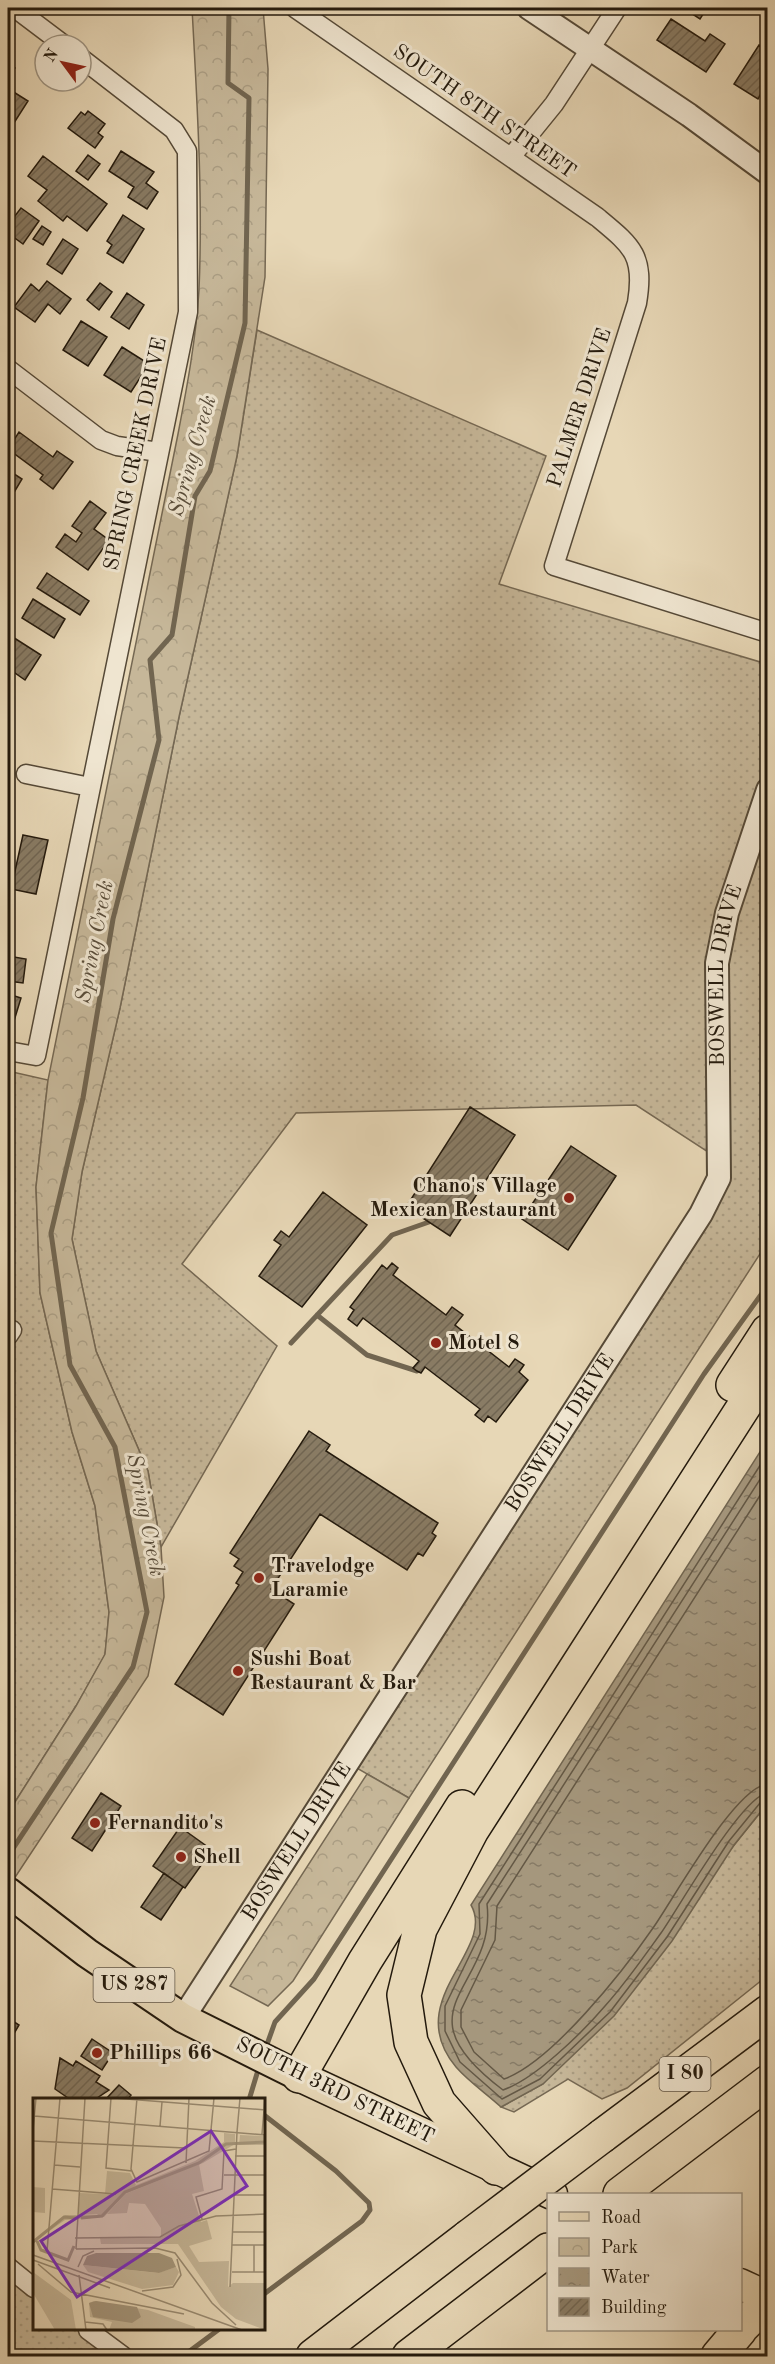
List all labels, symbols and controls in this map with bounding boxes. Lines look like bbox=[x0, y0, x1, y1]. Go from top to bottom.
north arrow bbox=[33, 33, 93, 93]
street label: SOUTH 8TH STREET bbox=[389, 41, 579, 183]
text: N bbox=[42, 46, 63, 65]
street label: PALMER DRIVE bbox=[544, 326, 616, 490]
street label: SPRING CREEK DRIVE bbox=[101, 335, 171, 573]
water label: Spring Creek bbox=[165, 393, 221, 519]
water label: Spring Creek bbox=[72, 879, 118, 1005]
street label: BOSWELL DRIVE bbox=[706, 882, 746, 1067]
place label: Chano's Village Mexican Restaurant bbox=[370, 1176, 557, 1221]
marker: Chano's Village Mexican Restaurant bbox=[562, 1191, 576, 1205]
place label: Motel 8 bbox=[448, 1333, 519, 1354]
marker: Motel 8 bbox=[429, 1336, 443, 1350]
street label: BOSWELL DRIVE bbox=[501, 1350, 619, 1516]
water label: Spring Creek bbox=[122, 1452, 168, 1578]
place label: Travelodge Laramie bbox=[271, 1556, 375, 1601]
marker: Travelodge Laramie bbox=[252, 1571, 266, 1585]
place label: Sushi Boat Restaurant & Bar bbox=[250, 1649, 416, 1694]
marker: Sushi Boat Restaurant & Bar bbox=[231, 1664, 245, 1678]
street label: BOSWELL DRIVE bbox=[238, 1759, 355, 1924]
place label: Fernandito's bbox=[107, 1813, 223, 1834]
marker: Fernandito's bbox=[88, 1816, 102, 1830]
place label: Shell bbox=[193, 1847, 241, 1868]
marker: Shell bbox=[174, 1850, 188, 1864]
road number: US 287 bbox=[94, 1968, 174, 2002]
street label: SOUTH 3RD STREET bbox=[233, 2034, 437, 2148]
place label: Phillips 66 bbox=[109, 2043, 212, 2064]
marker: Phillips 66 bbox=[90, 2046, 104, 2060]
road number: I 80 bbox=[660, 2057, 710, 2091]
inset map bbox=[33, 2098, 266, 2331]
legend bbox=[547, 2193, 742, 2331]
text: Road bbox=[601, 2209, 641, 2227]
text: Park bbox=[601, 2239, 638, 2257]
text: Water bbox=[601, 2269, 650, 2287]
text: Building bbox=[601, 2299, 667, 2317]

